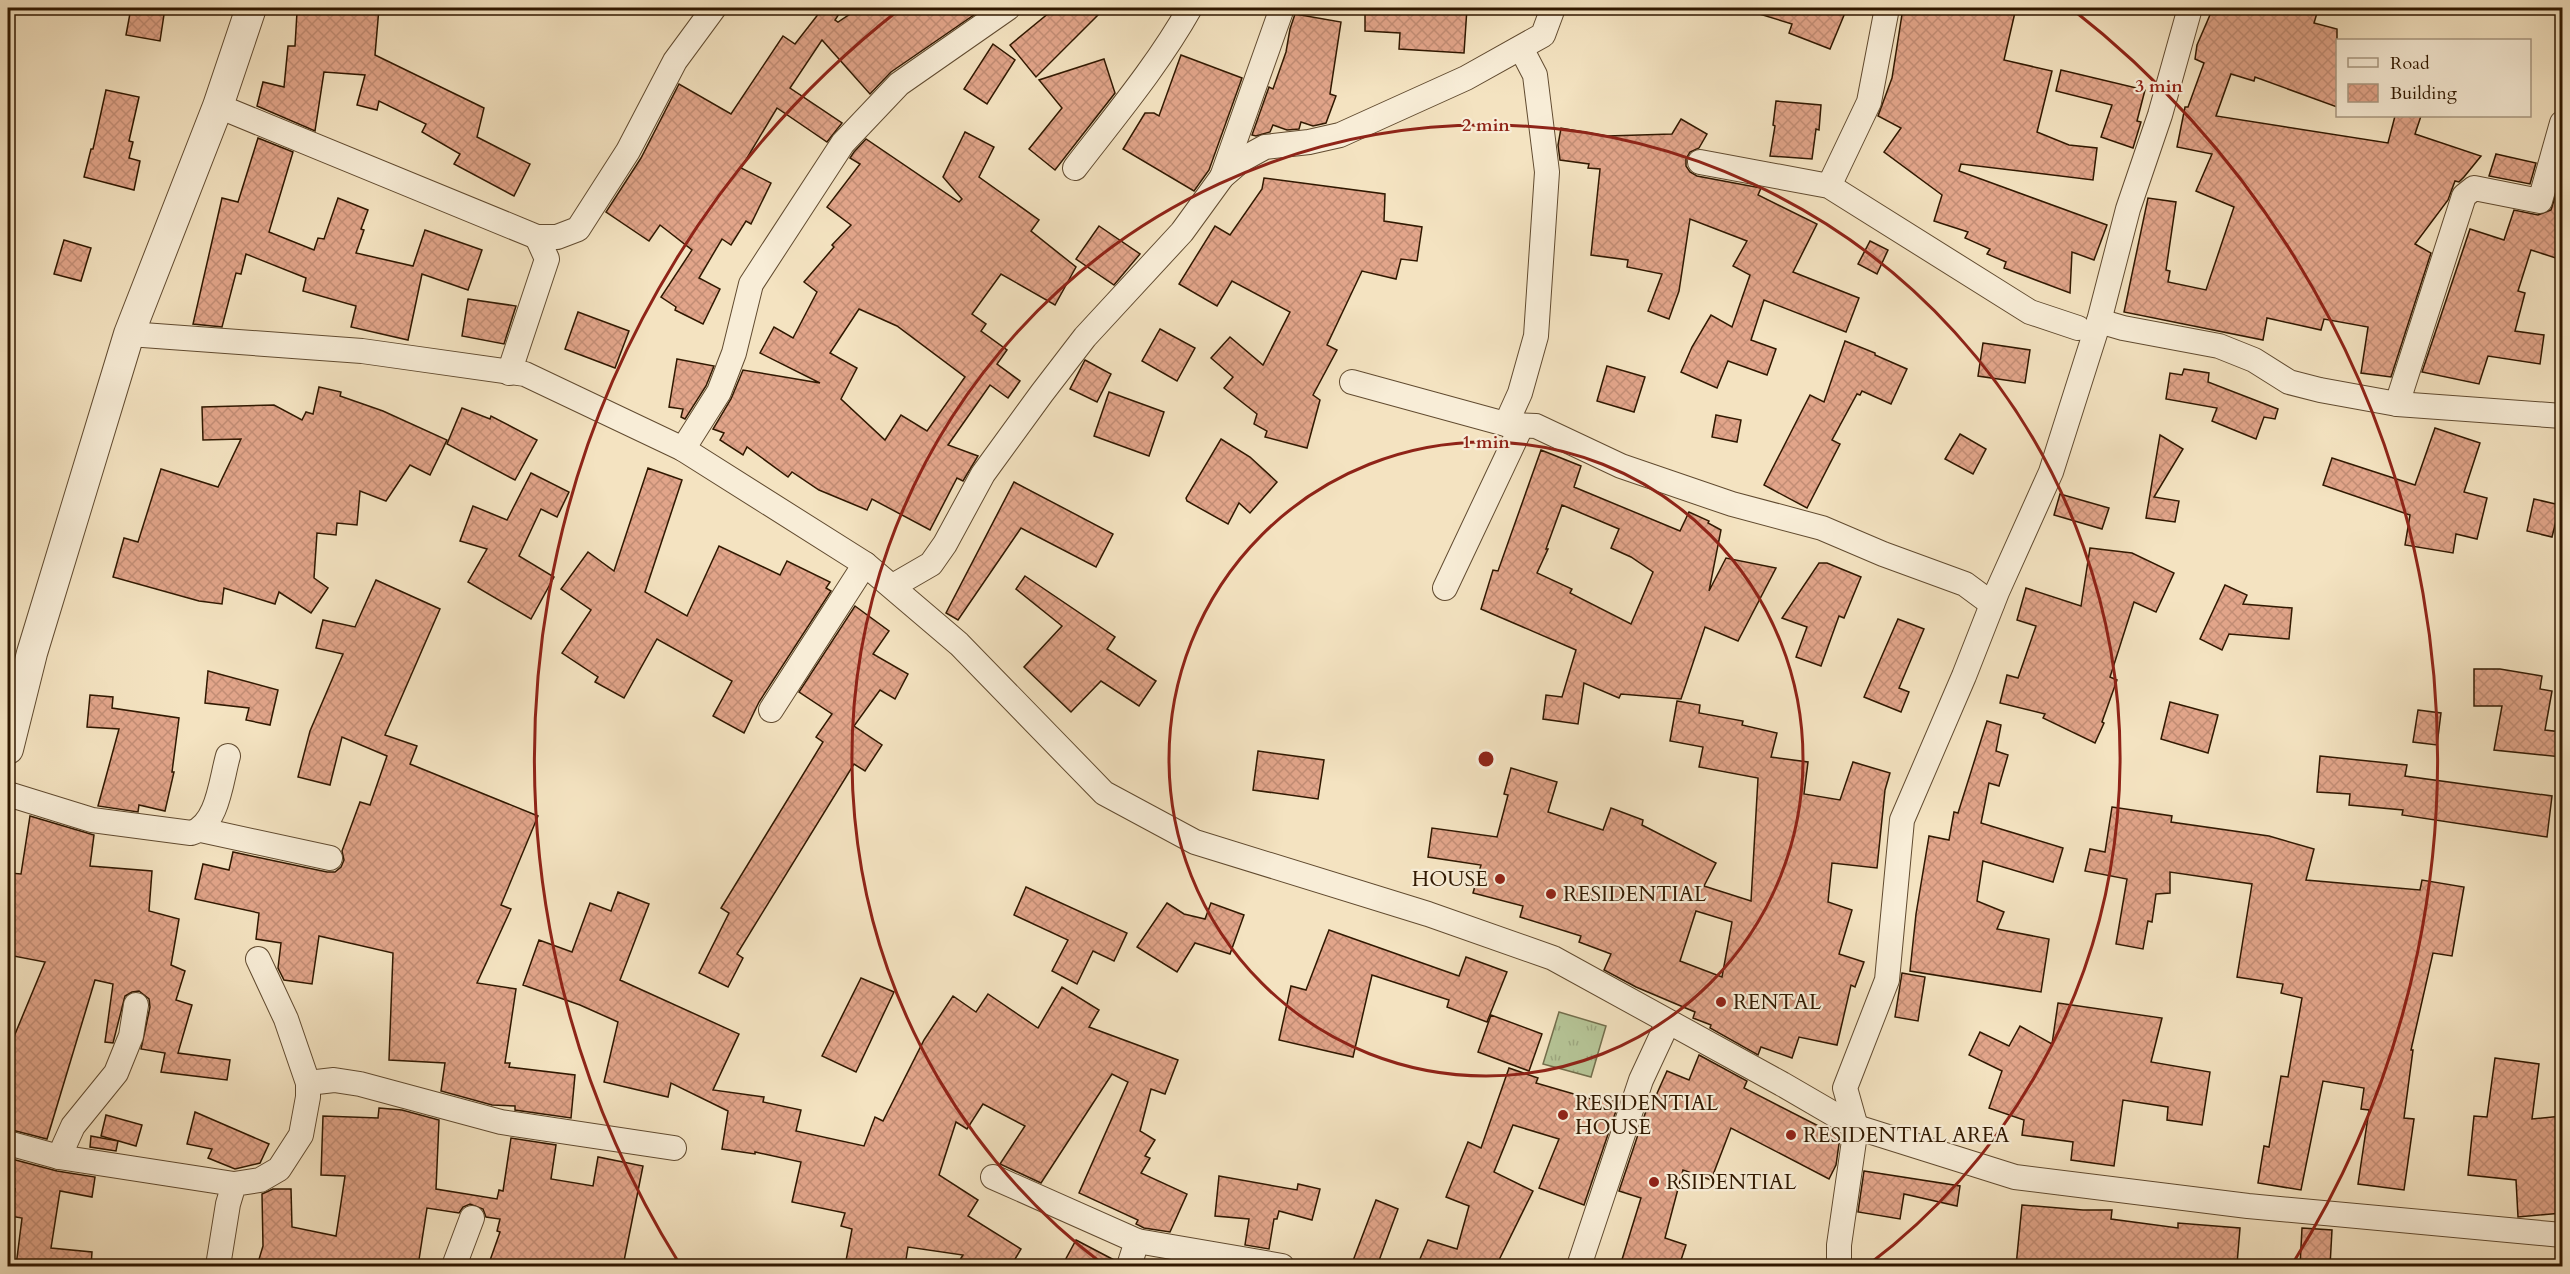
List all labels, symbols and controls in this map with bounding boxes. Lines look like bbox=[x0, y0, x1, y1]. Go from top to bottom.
legend bbox=[2336, 39, 2531, 117]
text: Road bbox=[2390, 51, 2430, 76]
text: 3 min bbox=[2135, 74, 2183, 99]
text: Building bbox=[2390, 81, 2458, 106]
text: 2 min bbox=[1462, 113, 1510, 138]
text: 1 min bbox=[1462, 430, 1510, 455]
centre of rings bbox=[1476, 749, 1496, 769]
place label: HOUSE bbox=[1412, 865, 1488, 894]
marker: HOUSE bbox=[1493, 872, 1507, 886]
place label: RESIDENTIAL bbox=[1563, 880, 1707, 909]
marker: RESIDENTIAL bbox=[1544, 887, 1558, 901]
place label: RENTAL bbox=[1733, 988, 1822, 1017]
marker: RENTAL bbox=[1714, 995, 1728, 1009]
place label: RESIDENTIAL HOUSE bbox=[1575, 1089, 1719, 1142]
marker: RESIDENTIAL HOUSE bbox=[1556, 1108, 1570, 1122]
place label: RESIDENTIAL AREA bbox=[1803, 1121, 2009, 1150]
marker: RESIDENTIAL AREA bbox=[1784, 1128, 1798, 1142]
place label: RSIDENTIAL bbox=[1666, 1168, 1797, 1197]
marker: RSIDENTIAL bbox=[1647, 1175, 1661, 1189]

